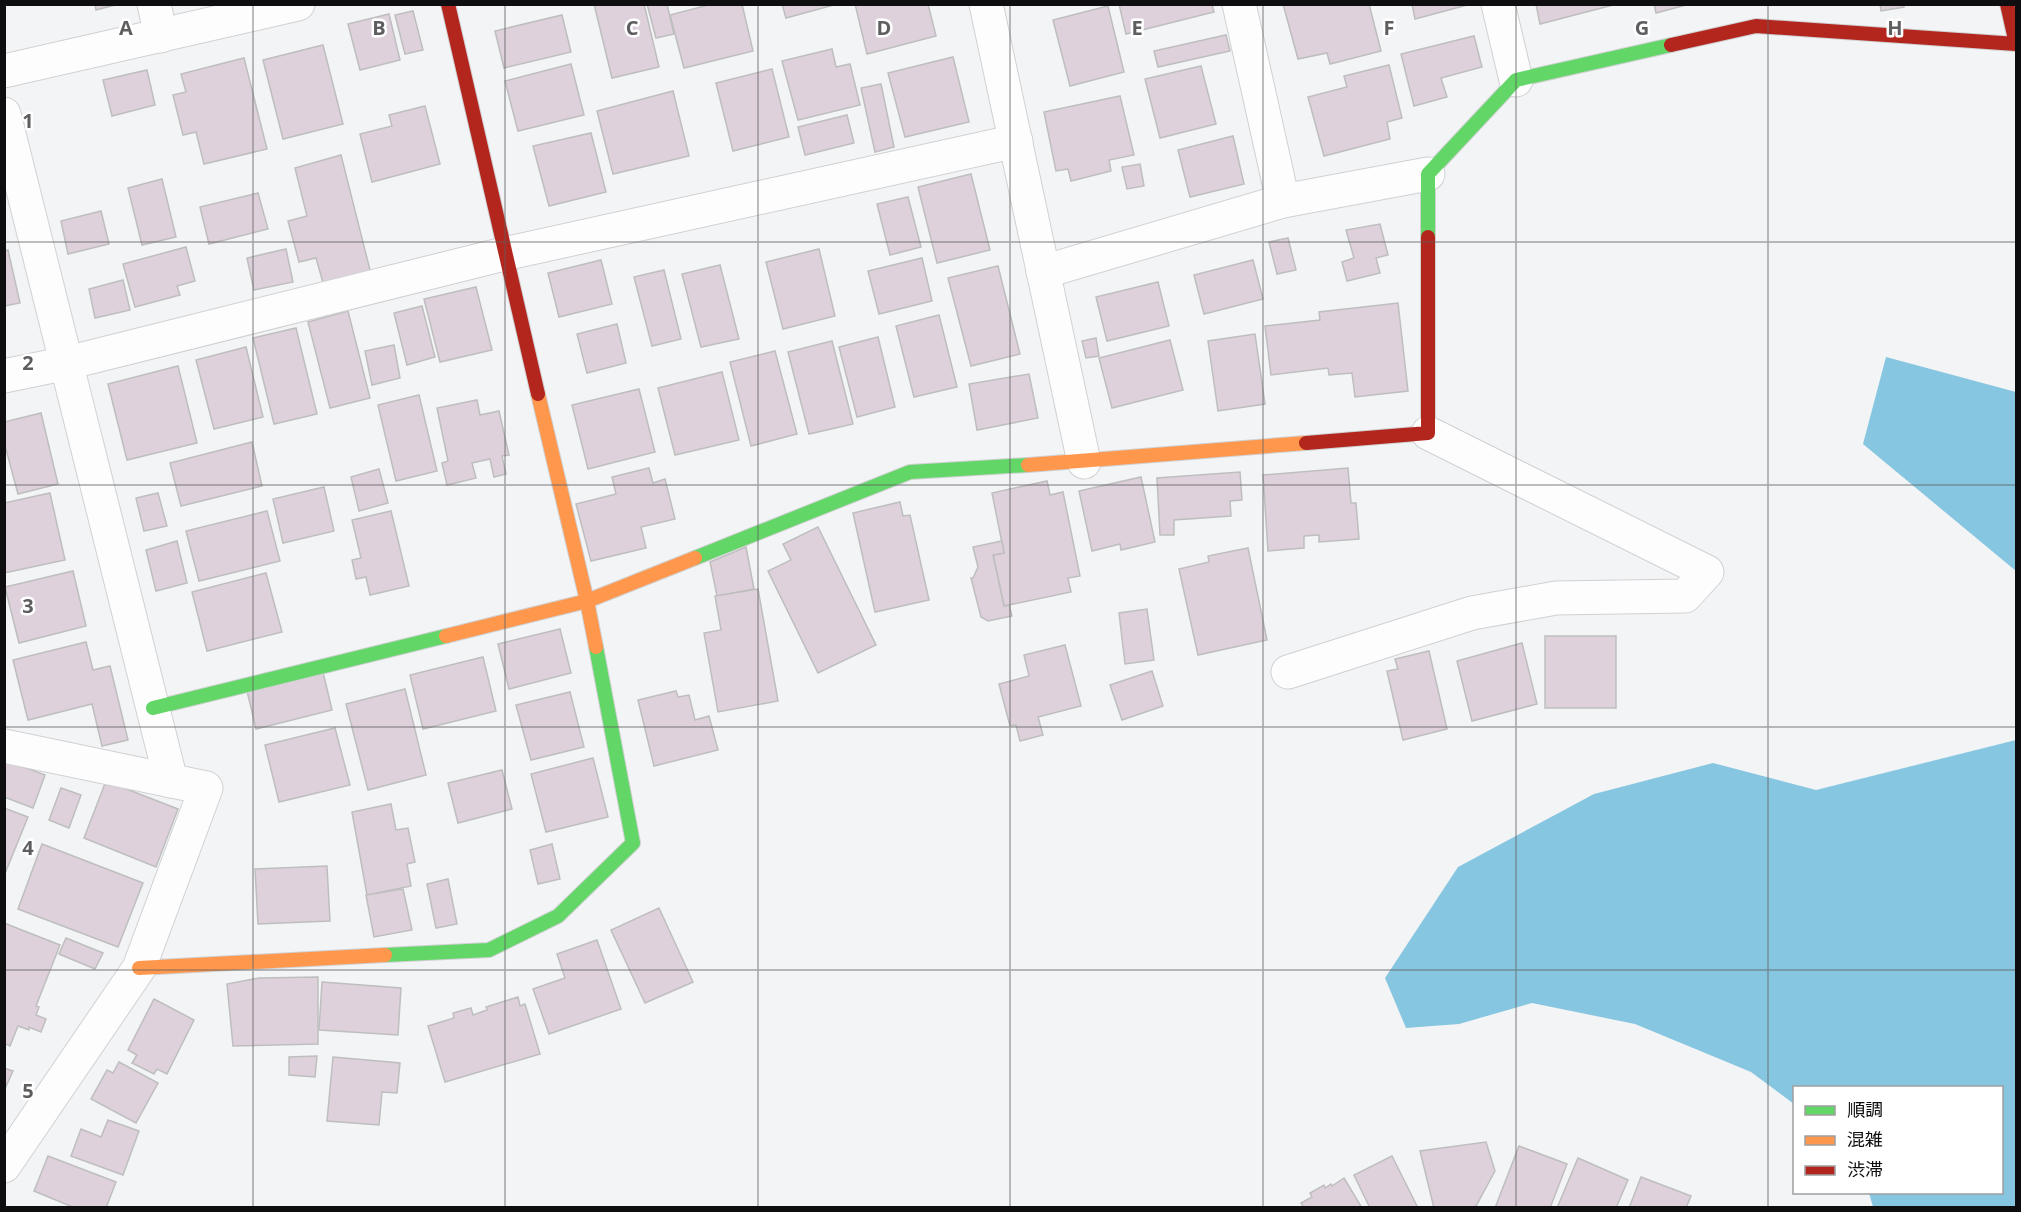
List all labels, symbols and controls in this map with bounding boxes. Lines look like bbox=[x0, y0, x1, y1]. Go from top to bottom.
text: A bbox=[119, 14, 133, 41]
text: B bbox=[372, 14, 386, 41]
text: C bbox=[626, 14, 639, 41]
text: D bbox=[877, 14, 891, 41]
text: E bbox=[1131, 14, 1143, 41]
text: F bbox=[1384, 14, 1394, 41]
text: G bbox=[1635, 14, 1649, 41]
text: H bbox=[1887, 14, 1903, 41]
text: 1 bbox=[22, 107, 34, 134]
text: 2 bbox=[22, 349, 34, 376]
text: 3 bbox=[22, 592, 34, 619]
text: 4 bbox=[22, 834, 34, 861]
text: 5 bbox=[22, 1077, 34, 1104]
legend bbox=[1793, 1086, 2003, 1194]
text: 順調 bbox=[1847, 1097, 1883, 1121]
text: 混雑 bbox=[1847, 1127, 1883, 1151]
text: 渋滞 bbox=[1847, 1157, 1883, 1181]

